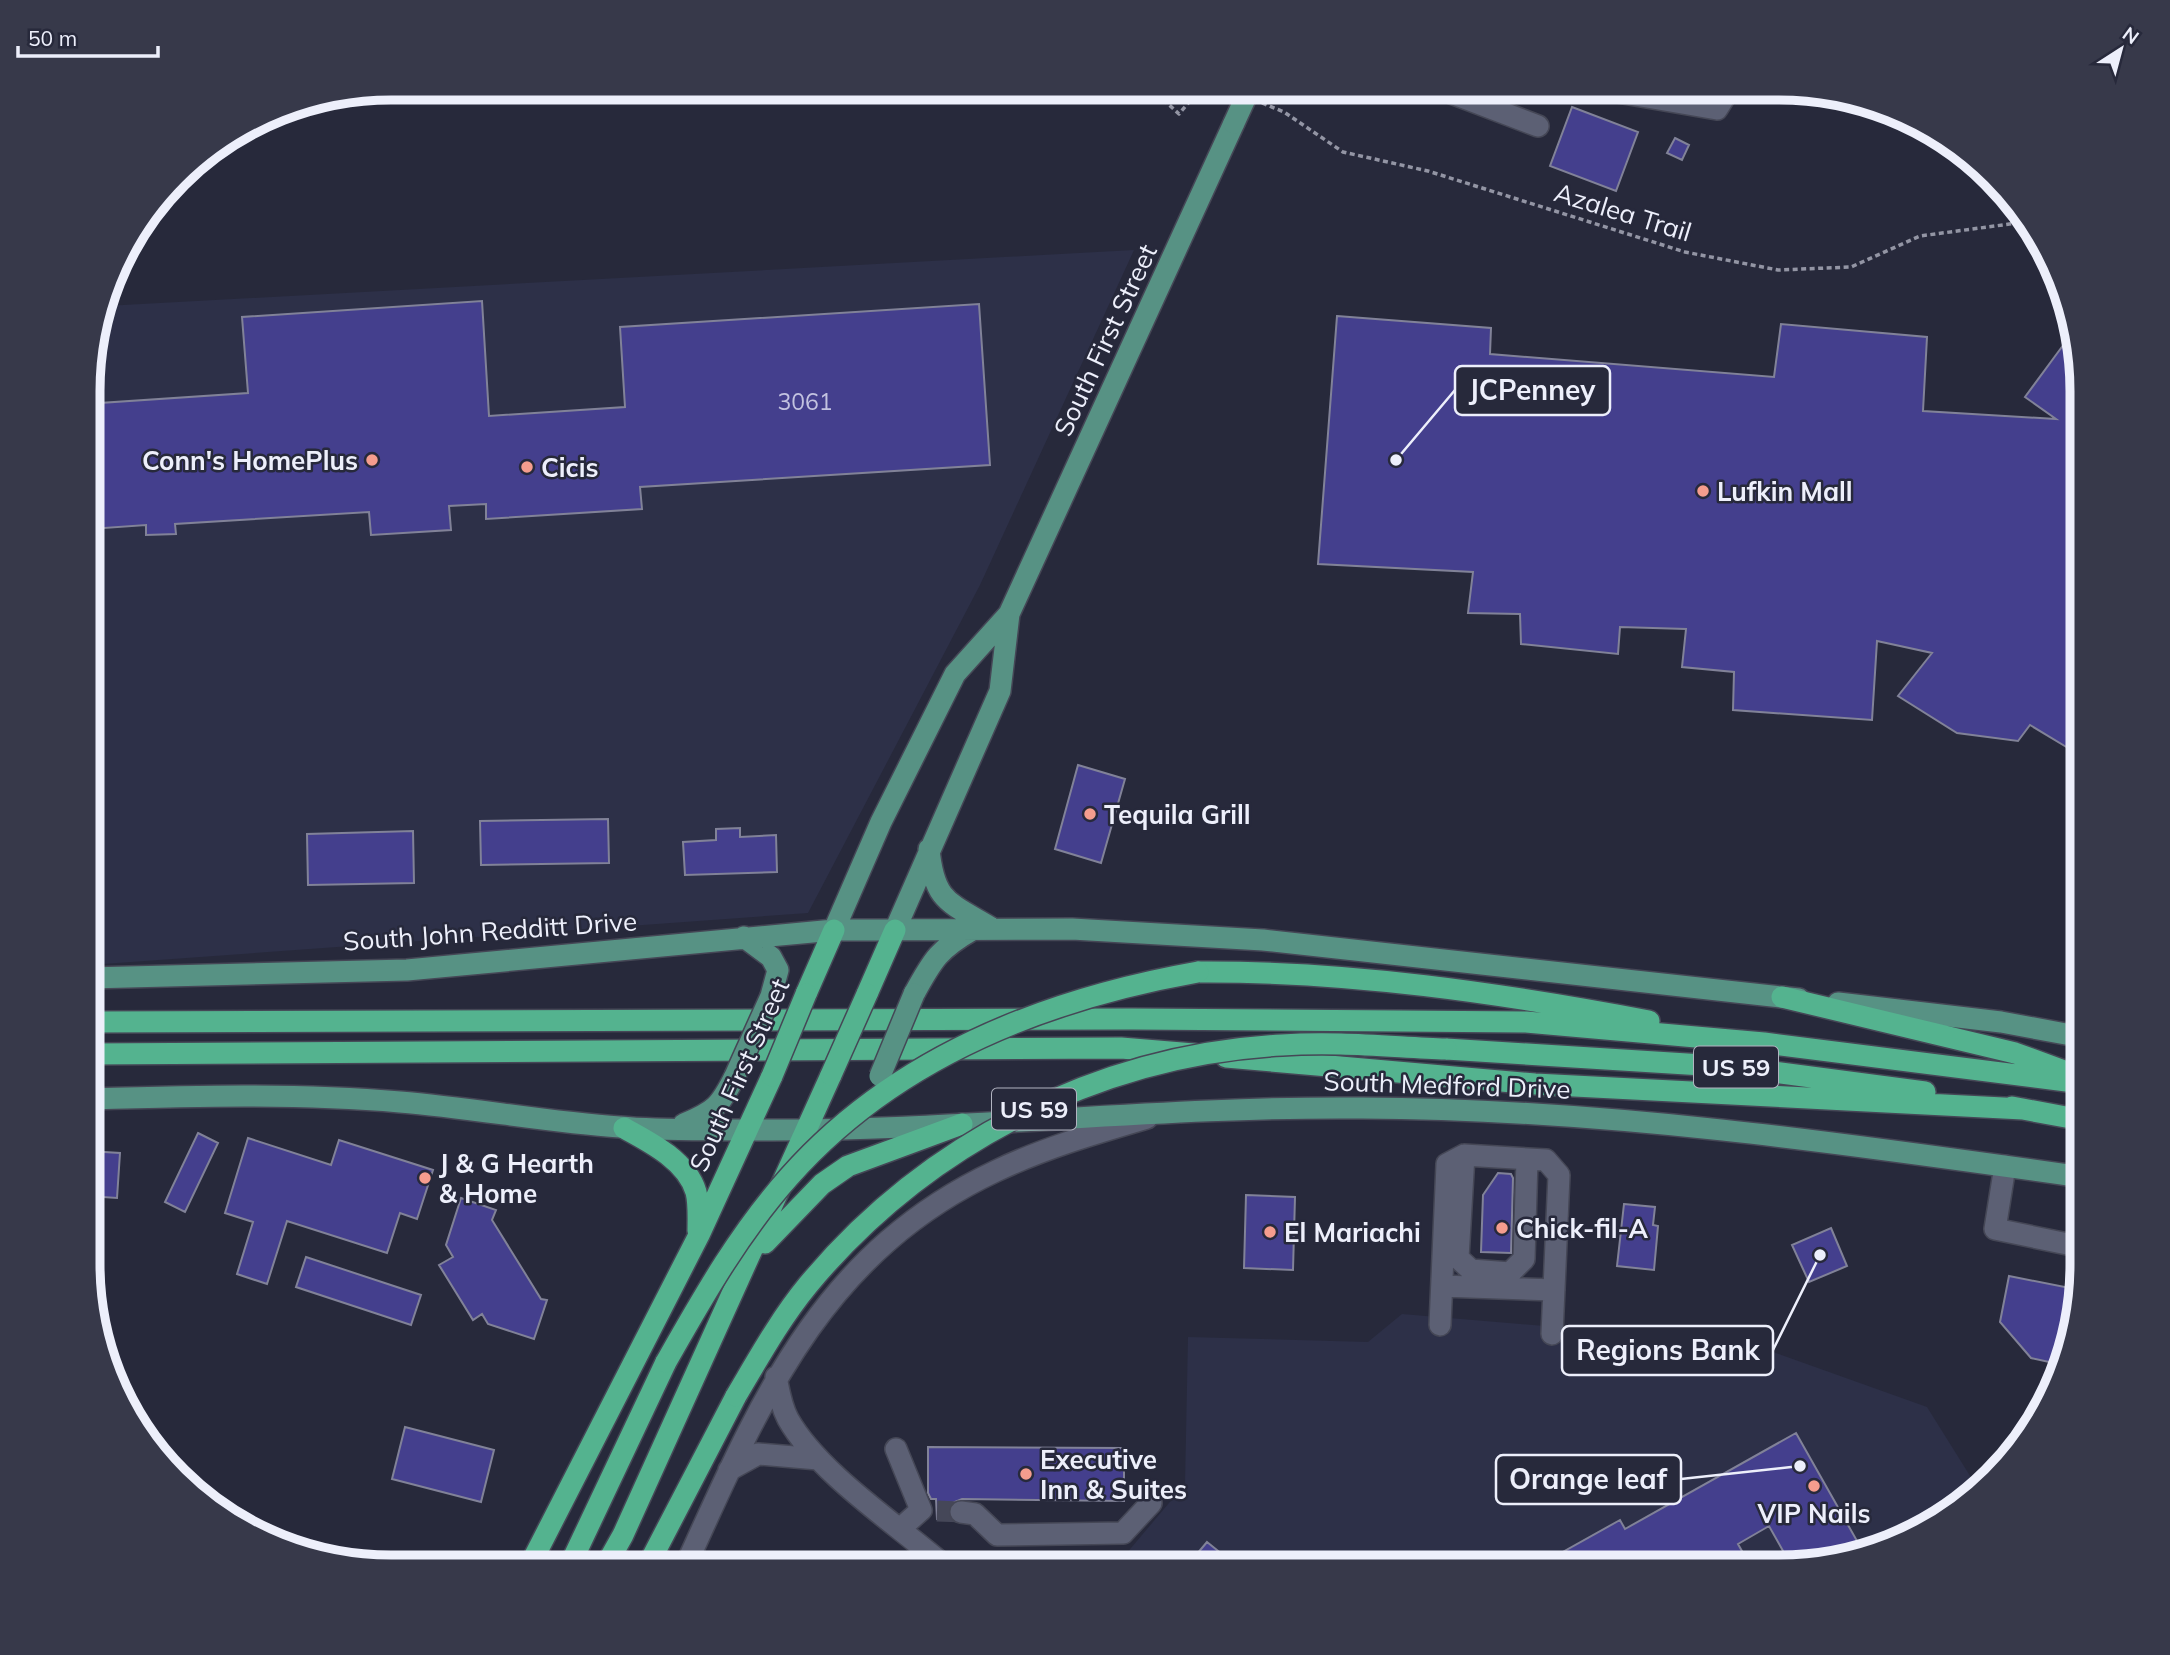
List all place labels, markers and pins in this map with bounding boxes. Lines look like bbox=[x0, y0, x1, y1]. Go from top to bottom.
callout: JCPenney bbox=[1455, 366, 1610, 415]
place label: Conn's HomePlus bbox=[142, 444, 358, 477]
place label: Cicis bbox=[541, 451, 599, 484]
marker: Conn's HomePlus bbox=[364, 452, 380, 468]
marker: Cicis bbox=[519, 459, 535, 475]
place label: Lufkin Mall bbox=[1717, 475, 1853, 508]
marker: Lufkin Mall bbox=[1695, 483, 1711, 499]
place label: Tequila Grill bbox=[1104, 798, 1251, 831]
marker: Tequila Grill bbox=[1082, 806, 1098, 822]
place label: J & G Hearth & Home bbox=[439, 1147, 594, 1210]
marker: J & G Hearth & Home bbox=[417, 1170, 433, 1186]
place label: Chick-fil-A bbox=[1516, 1212, 1648, 1245]
place label: El Mariachi bbox=[1284, 1216, 1421, 1249]
marker: Chick-fil-A bbox=[1494, 1220, 1510, 1236]
marker: El Mariachi bbox=[1262, 1224, 1278, 1240]
callout: Regions Bank bbox=[1562, 1326, 1773, 1375]
place label: Executive Inn & Suites bbox=[1040, 1443, 1187, 1506]
callout: Orange leaf bbox=[1496, 1455, 1681, 1504]
marker: Executive Inn & Suites bbox=[1018, 1466, 1034, 1482]
marker: VIP Nails bbox=[1806, 1478, 1822, 1494]
place label: VIP Nails bbox=[1757, 1497, 1870, 1530]

